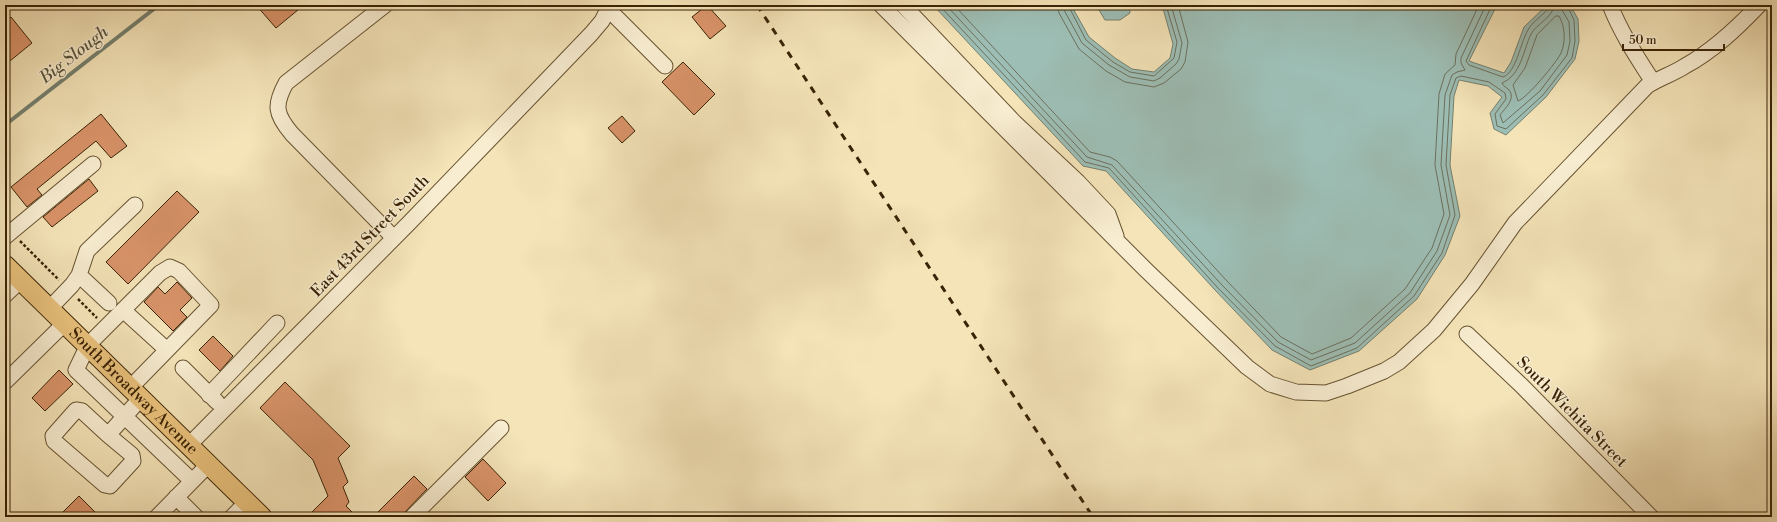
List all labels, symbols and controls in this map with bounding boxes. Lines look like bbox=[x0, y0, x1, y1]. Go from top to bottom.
water label: Big Slough bbox=[34, 21, 113, 89]
scale bar bbox=[1623, 26, 1724, 52]
text: 50 m bbox=[1629, 33, 1657, 48]
street label: East 43rd Street South bbox=[306, 170, 434, 301]
street label: South Broadway Avenue bbox=[65, 323, 202, 459]
street label: South Wichita Street bbox=[1512, 352, 1632, 472]

